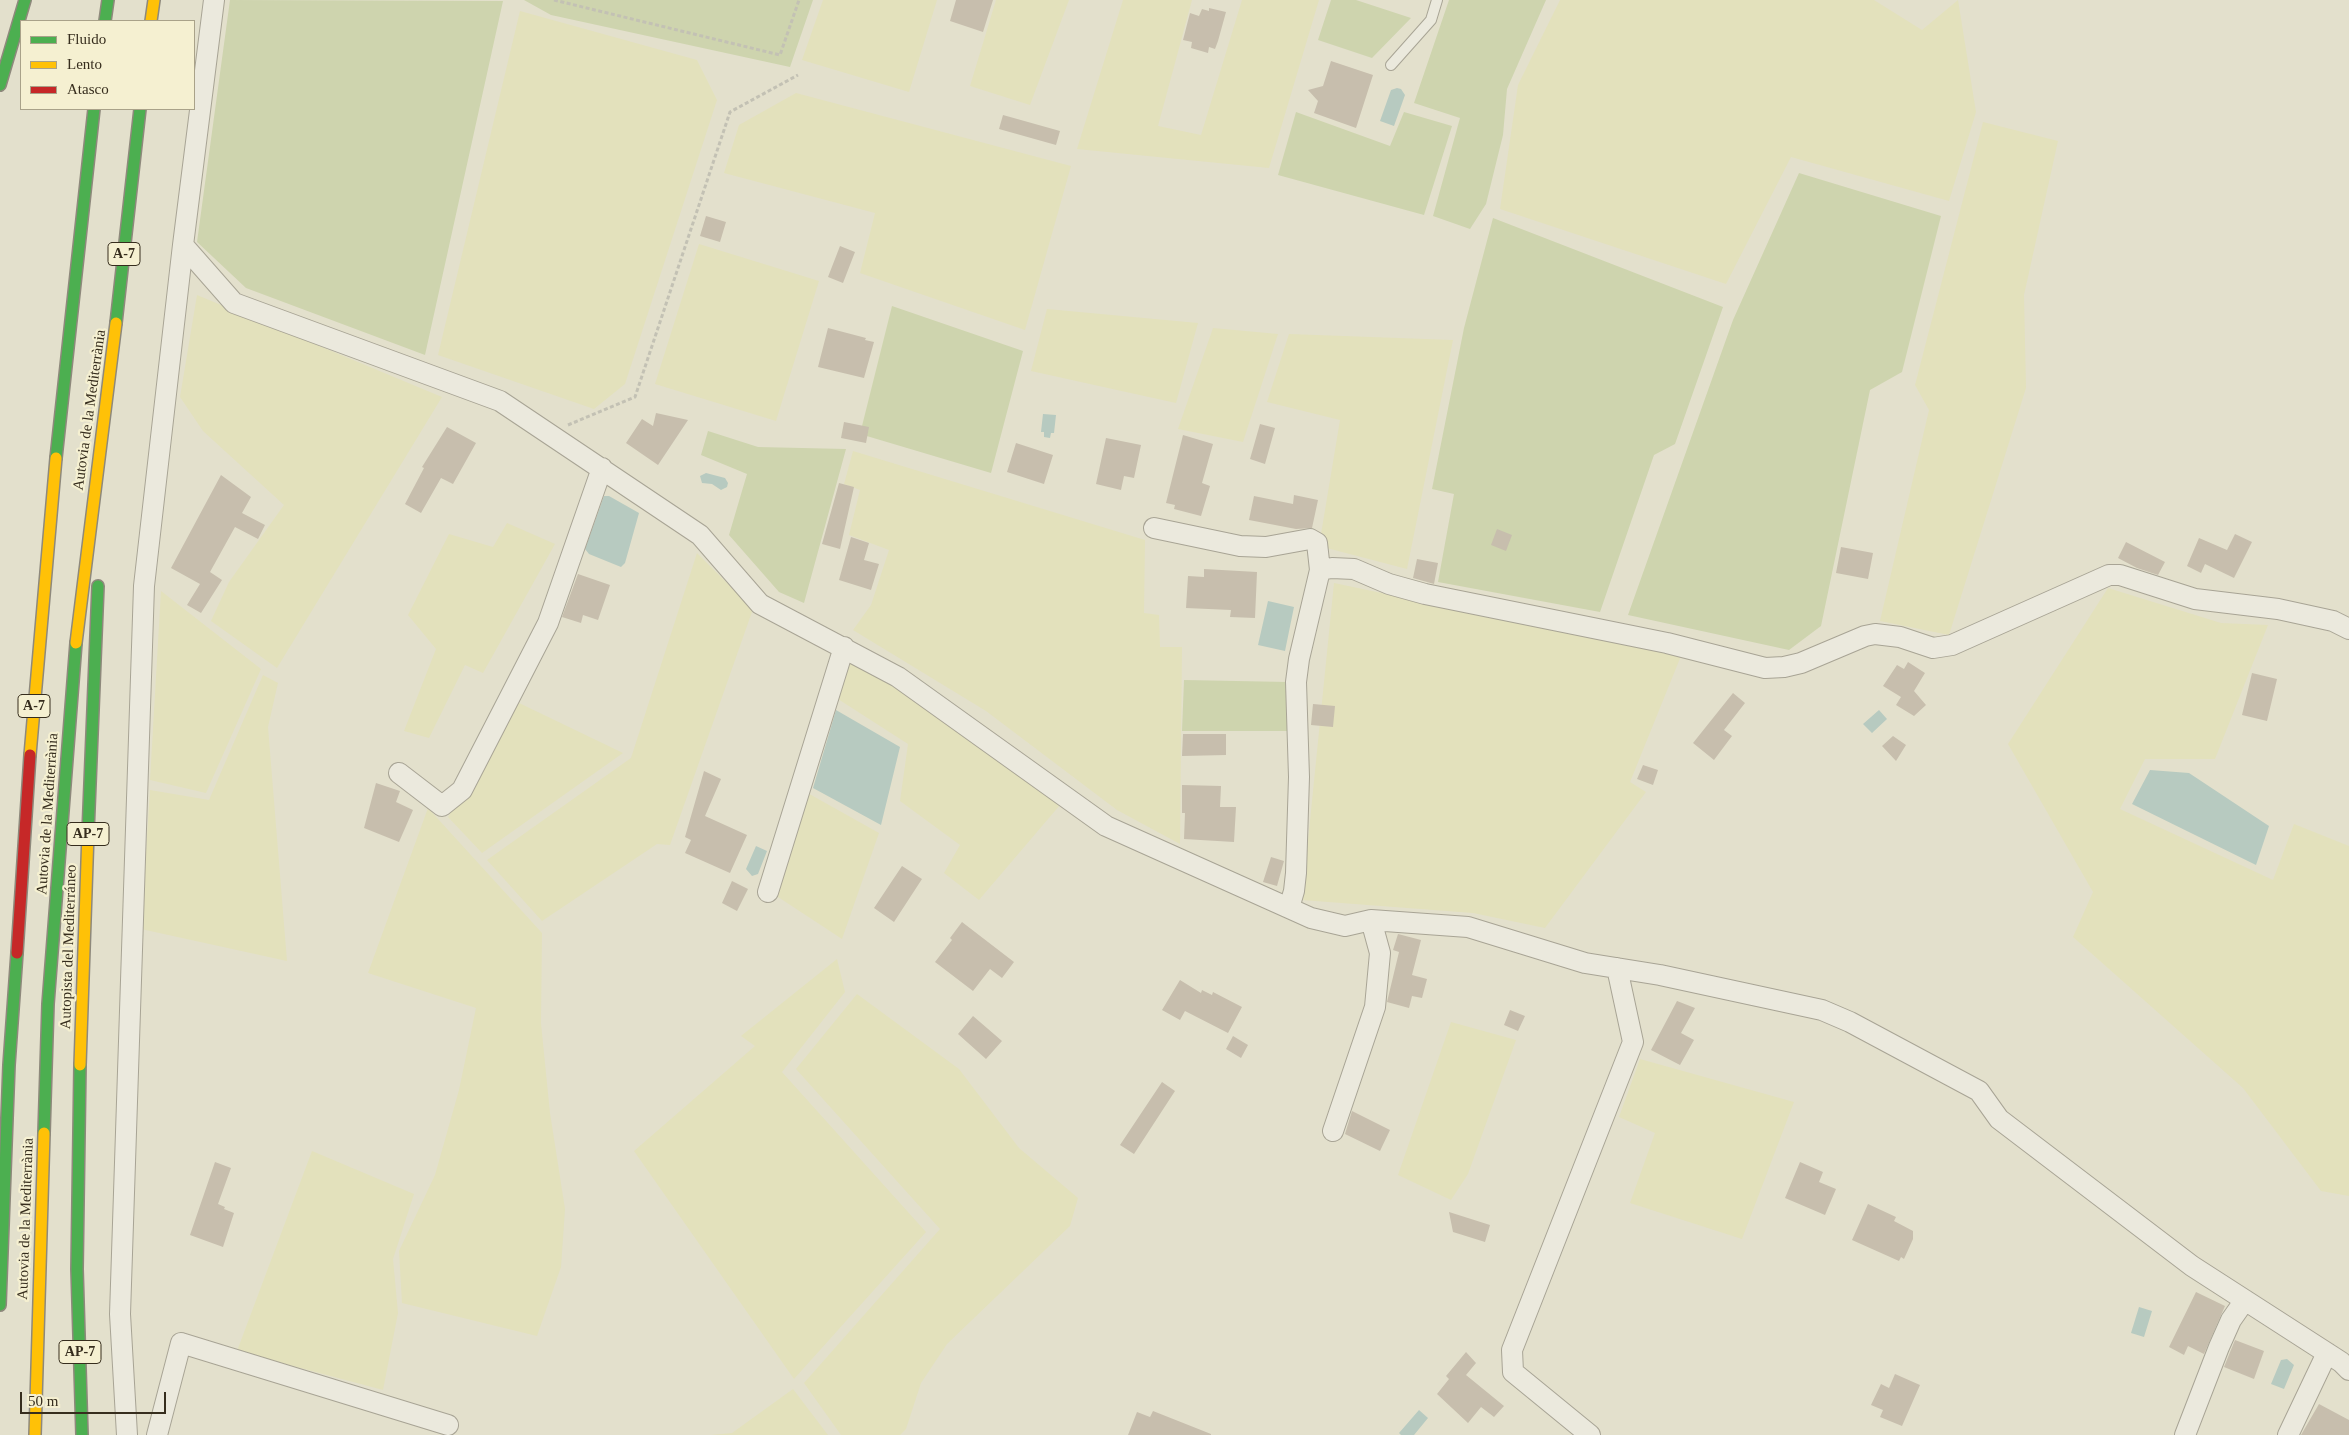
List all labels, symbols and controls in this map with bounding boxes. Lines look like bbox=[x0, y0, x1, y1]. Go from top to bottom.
legend bbox=[20, 20, 195, 110]
text: Fluido bbox=[67, 31, 106, 47]
text: Lento bbox=[67, 56, 102, 72]
text: Atasco bbox=[67, 81, 109, 97]
road number: A-7 bbox=[108, 242, 140, 266]
street label: Autovia de la Mediterrània bbox=[70, 329, 110, 491]
road number: A-7 bbox=[18, 694, 50, 718]
street label: Autovia de la Mediterrània bbox=[33, 733, 63, 895]
road number: AP-7 bbox=[67, 822, 109, 846]
street label: Autopista del Mediterráneo bbox=[57, 864, 81, 1030]
street label: Autovia de la Mediterrània bbox=[14, 1138, 38, 1300]
road number: AP-7 bbox=[59, 1340, 101, 1364]
scale bar bbox=[22, 1382, 169, 1414]
text: 50 m bbox=[28, 1393, 58, 1409]

